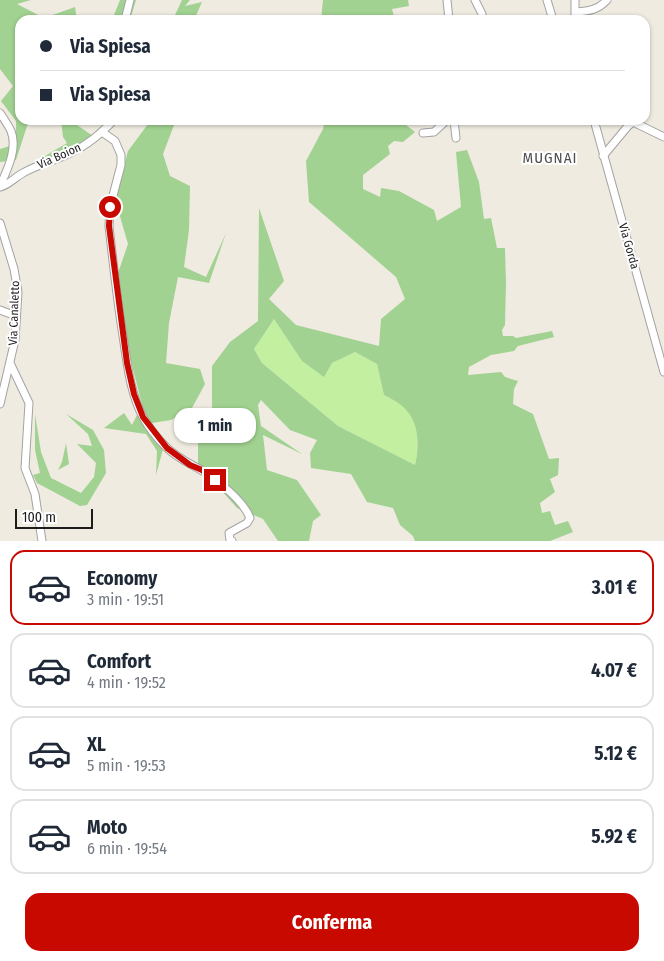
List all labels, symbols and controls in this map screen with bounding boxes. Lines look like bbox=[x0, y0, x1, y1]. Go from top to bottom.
text: Via Spiesa bbox=[70, 35, 151, 58]
text: Via Spiesa bbox=[70, 83, 151, 106]
street label: Via Boion bbox=[35, 140, 83, 172]
district label: MUGNAI bbox=[522, 149, 578, 167]
route start bbox=[99, 196, 121, 218]
street label: Via Gorda bbox=[616, 221, 642, 271]
street label: Via Canaletto bbox=[6, 280, 22, 346]
callout: 1 min bbox=[174, 408, 256, 442]
text: 1 min bbox=[198, 416, 232, 435]
route end bbox=[204, 469, 226, 491]
scale bar bbox=[15, 506, 92, 529]
text: 100 m bbox=[22, 509, 56, 526]
icon: car bbox=[27, 565, 72, 610]
text: Economy bbox=[87, 567, 157, 590]
text: 3.01 € bbox=[592, 576, 637, 599]
text: 3 min · 19:51 bbox=[87, 590, 164, 609]
icon: car bbox=[27, 648, 72, 693]
text: Comfort bbox=[87, 650, 151, 673]
text: 4.07 € bbox=[591, 659, 637, 682]
text: 4 min · 19:52 bbox=[87, 673, 166, 692]
icon: car bbox=[27, 731, 72, 776]
text: XL bbox=[87, 733, 106, 756]
text: 5.12 € bbox=[594, 742, 637, 765]
text: 5 min · 19:53 bbox=[87, 756, 166, 775]
icon: car bbox=[27, 814, 72, 859]
text: Moto bbox=[87, 816, 127, 839]
text: 5.92 € bbox=[591, 825, 637, 848]
text: 6 min · 19:54 bbox=[87, 839, 167, 858]
button: Conferma bbox=[25, 893, 639, 951]

